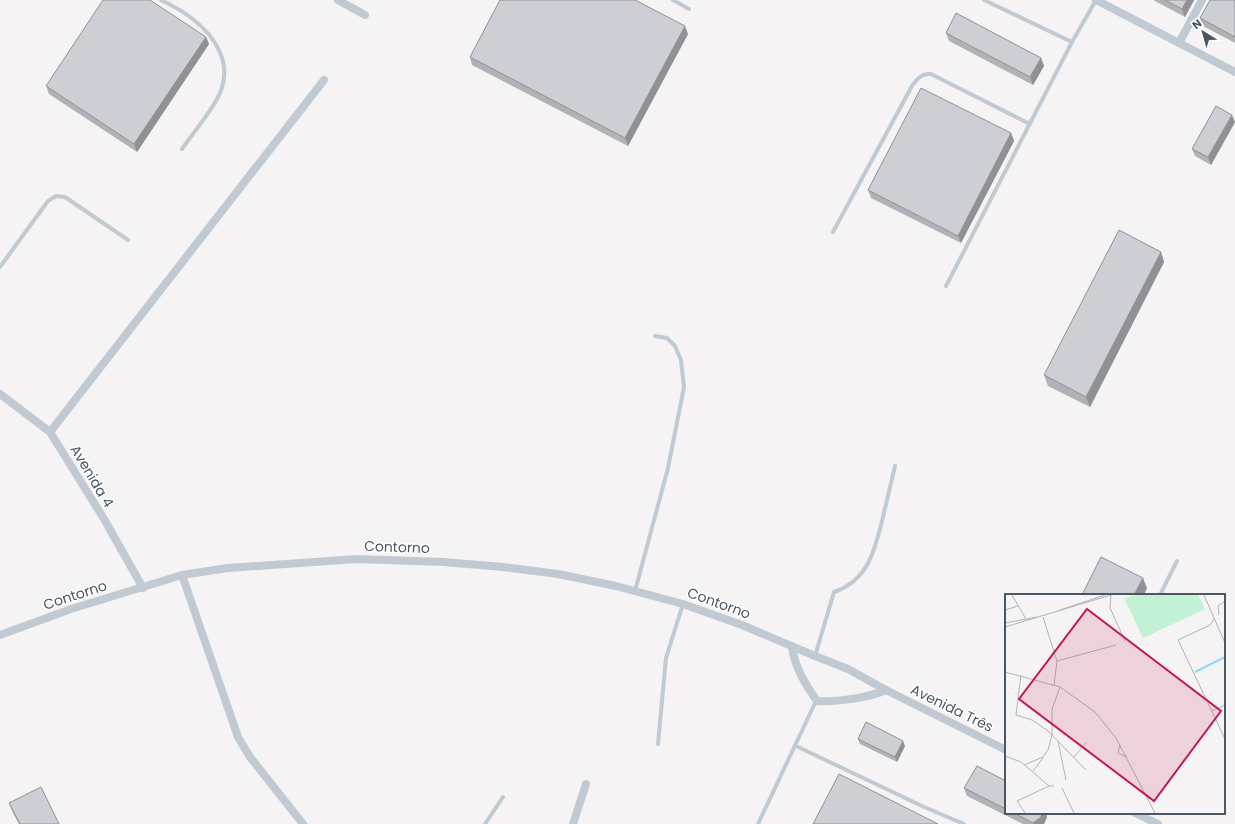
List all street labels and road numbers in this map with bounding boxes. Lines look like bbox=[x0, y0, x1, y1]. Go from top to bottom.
street label: Avenida 4 bbox=[65, 441, 119, 511]
street label: Contorno bbox=[364, 536, 430, 558]
street label: Contorno bbox=[41, 575, 109, 615]
street label: Contorno bbox=[685, 582, 753, 624]
street label: Avenida Três bbox=[907, 679, 997, 737]

